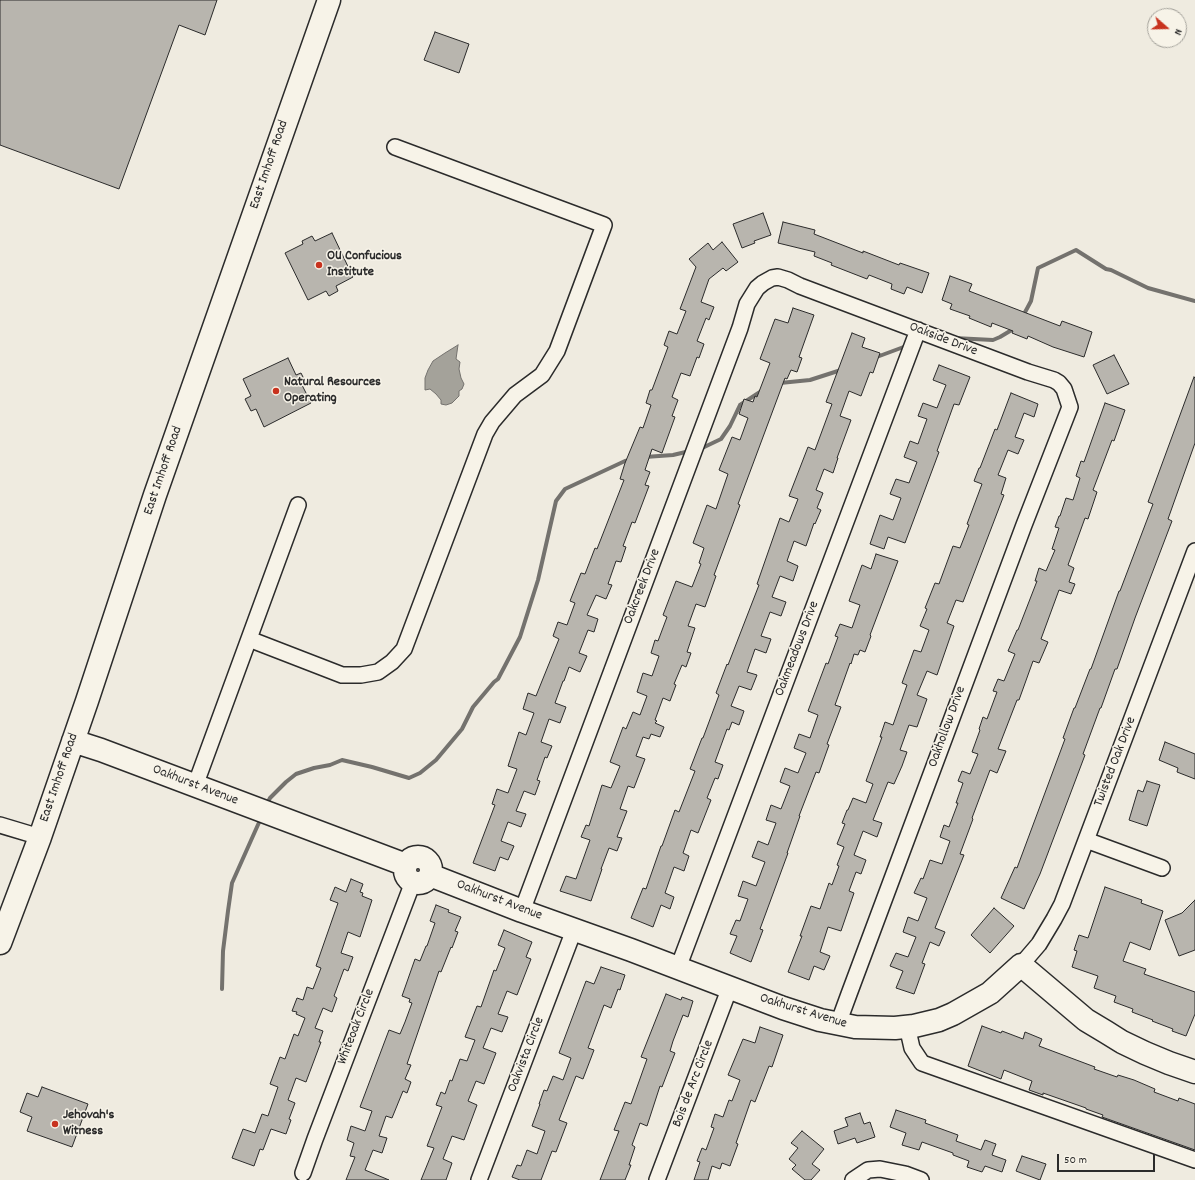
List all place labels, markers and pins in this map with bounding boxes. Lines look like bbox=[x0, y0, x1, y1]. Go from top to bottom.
place label: OU Confucious Institute bbox=[327, 249, 402, 282]
marker: OU Confucious Institute bbox=[314, 260, 324, 270]
place label: Natural Resources Operating bbox=[284, 375, 381, 408]
marker: Natural Resources Operating bbox=[271, 386, 281, 396]
place label: Jehovah's Witness bbox=[63, 1108, 114, 1140]
marker: Jehovah's Witness bbox=[50, 1119, 60, 1129]

